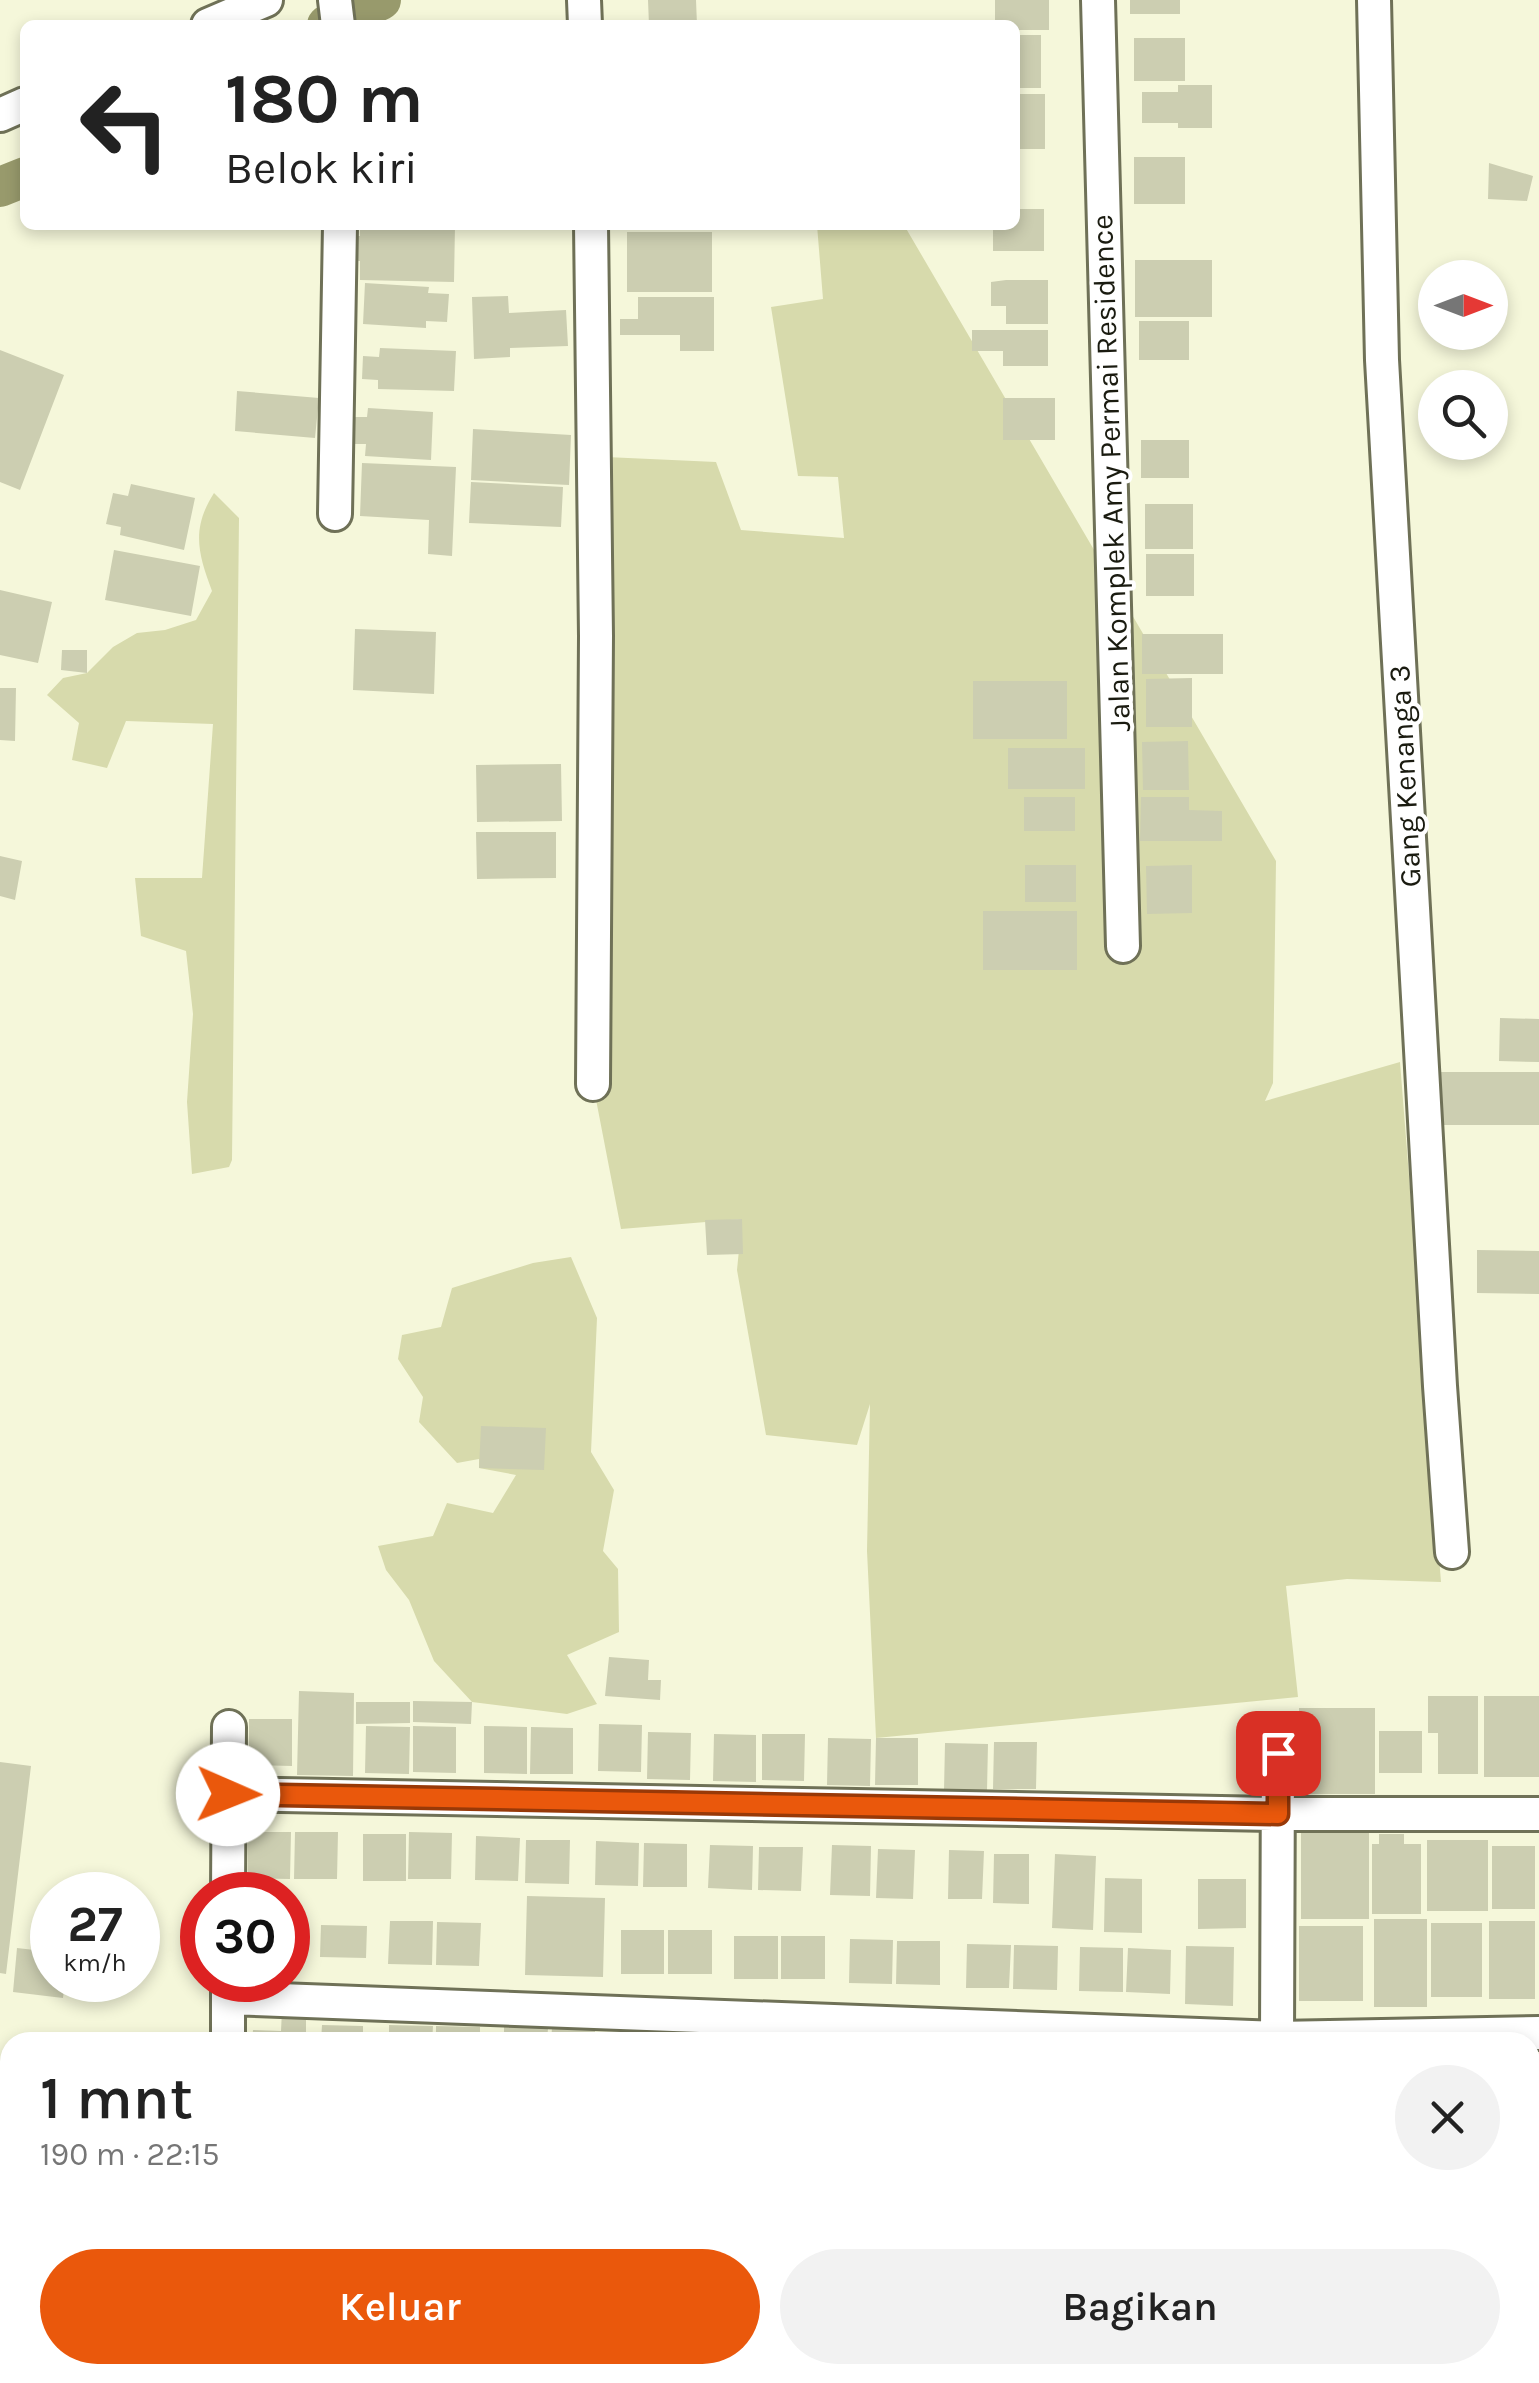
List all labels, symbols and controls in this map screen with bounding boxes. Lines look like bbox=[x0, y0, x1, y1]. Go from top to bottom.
text: 180 m bbox=[225, 58, 424, 140]
icon: left bbox=[60, 60, 190, 190]
text: Belok kiri bbox=[225, 142, 418, 194]
street label: Jalan Komplek Amy Permai Residence bbox=[1084, 214, 1138, 732]
north arrow bbox=[1418, 260, 1508, 350]
map controls bbox=[1418, 260, 1508, 460]
button: search bbox=[1418, 370, 1508, 460]
street label: Gang Kenanga 3 bbox=[1381, 664, 1429, 888]
pin bbox=[1236, 1711, 1321, 1796]
icon: arrive bbox=[1251, 1726, 1306, 1781]
position arrow bbox=[176, 1742, 280, 1846]
speed limit sign: 30 bbox=[180, 1872, 310, 2002]
text: 27 bbox=[67, 1895, 123, 1954]
text: km/h bbox=[63, 1948, 127, 1977]
text: 1 mnt bbox=[40, 2063, 193, 2133]
button: close bbox=[1395, 2065, 1500, 2170]
text: 190 m · 22:15 bbox=[40, 2136, 220, 2173]
button: Keluar bbox=[40, 2249, 760, 2364]
button: Bagikan bbox=[780, 2249, 1500, 2364]

